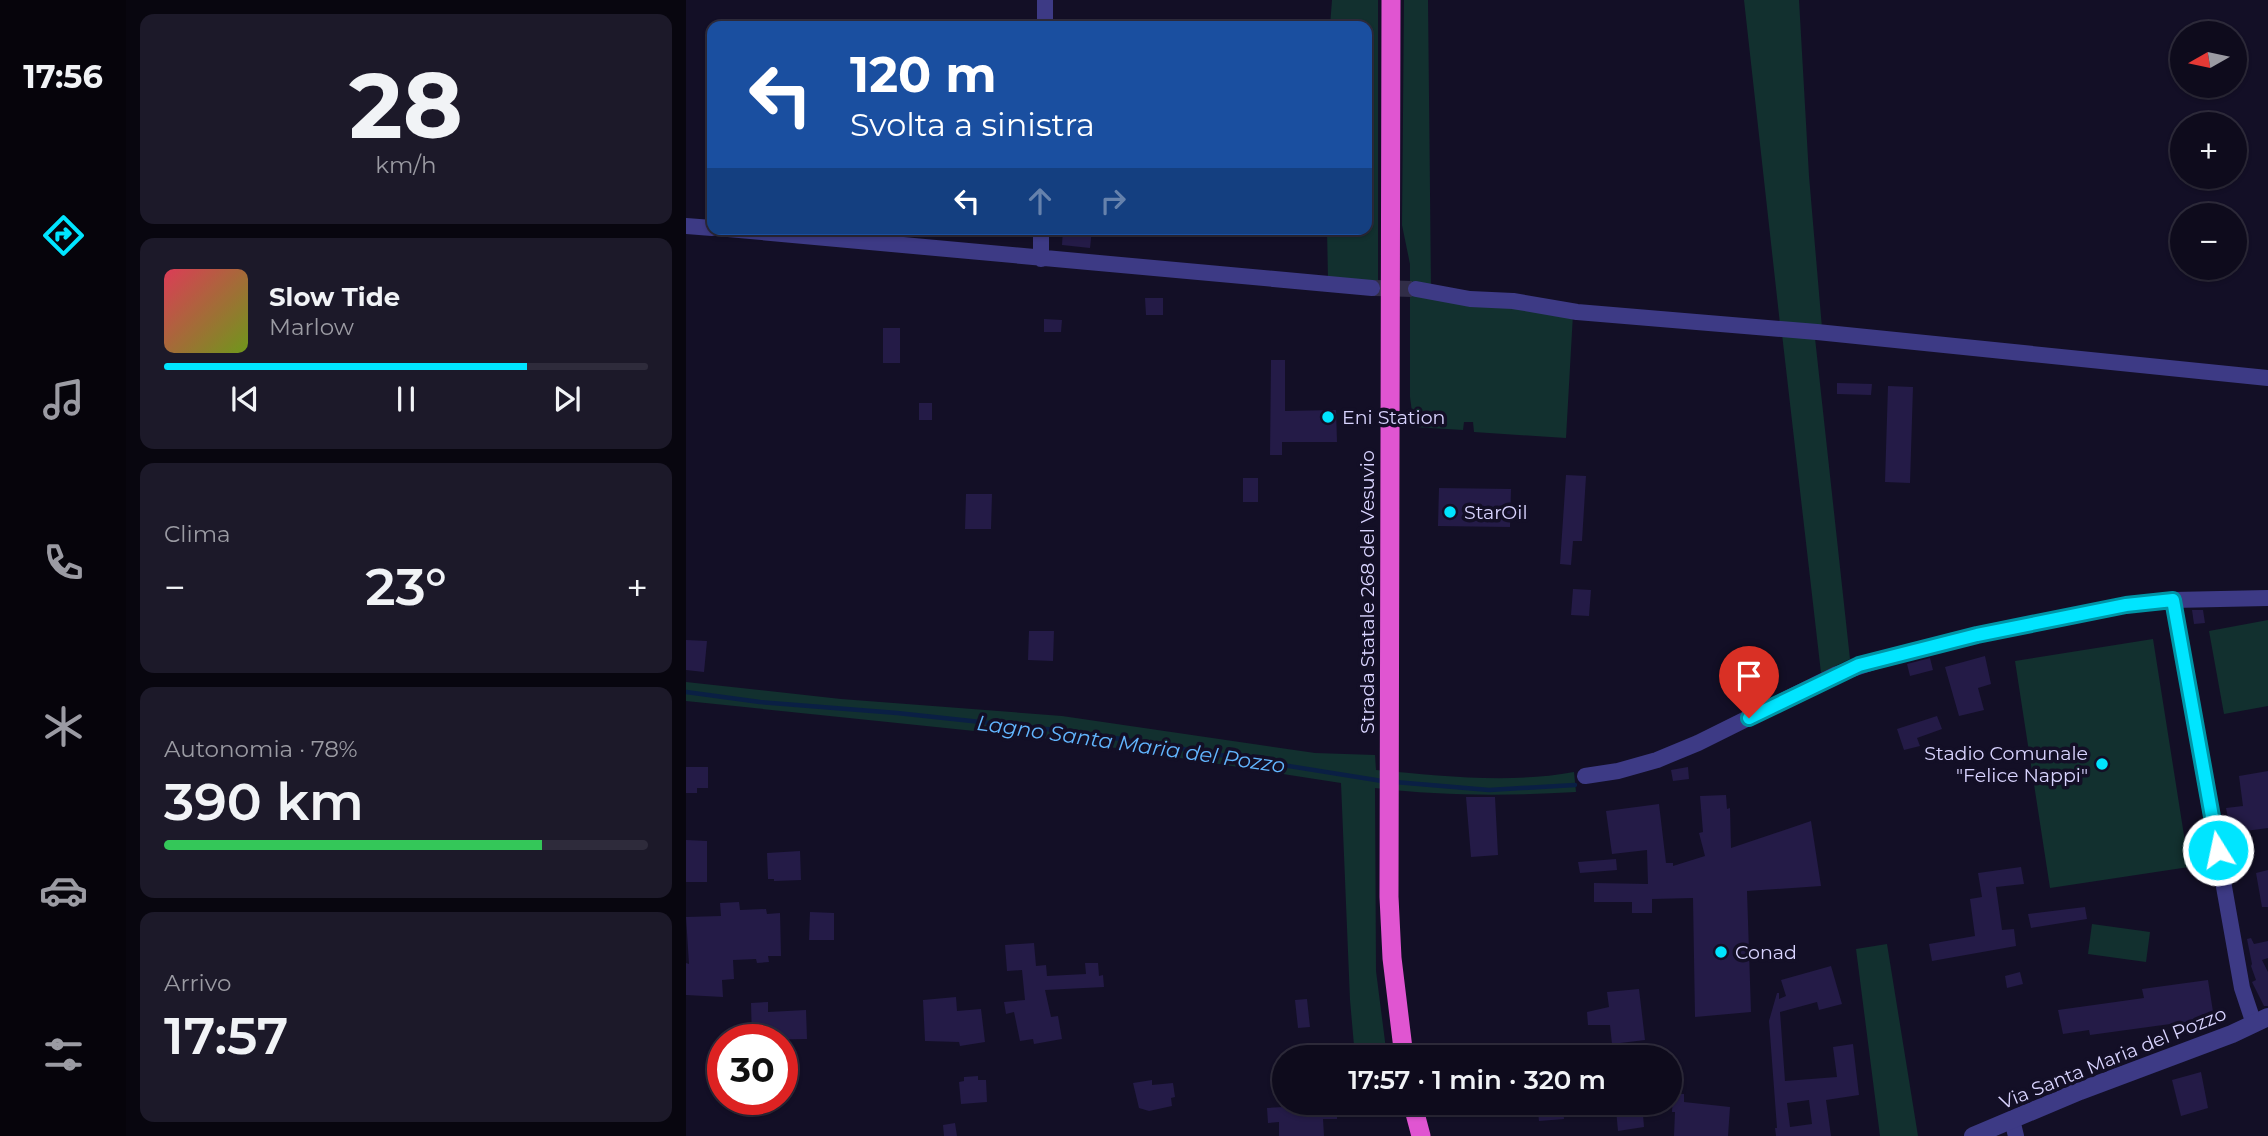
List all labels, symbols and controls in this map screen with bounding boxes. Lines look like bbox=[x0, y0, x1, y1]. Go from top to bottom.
north arrow bbox=[2170, 21, 2247, 98]
map controls bbox=[2170, 21, 2247, 280]
text: 120 m bbox=[850, 45, 997, 104]
icon: left bbox=[735, 49, 826, 140]
text: 28 bbox=[349, 50, 463, 161]
text: 17:56 bbox=[23, 57, 103, 96]
text: Svolta a sinistra bbox=[850, 105, 1095, 144]
button: + bbox=[2170, 112, 2247, 189]
text: km/h bbox=[375, 151, 437, 179]
icon: left bbox=[948, 182, 986, 220]
icon: ahead bbox=[1021, 182, 1059, 220]
icon: right bbox=[1094, 182, 1132, 220]
button: − bbox=[2170, 203, 2247, 280]
icon: directions bbox=[39, 211, 88, 260]
text: Slow Tide bbox=[269, 281, 400, 313]
text: Marlow bbox=[269, 313, 354, 341]
icon: music bbox=[39, 375, 88, 424]
icon: previous bbox=[226, 380, 264, 418]
icon: pause bbox=[387, 380, 425, 418]
icon: next bbox=[548, 380, 586, 418]
place label: Eni Station bbox=[1342, 406, 1445, 429]
marker: Eni Station bbox=[1320, 409, 1336, 425]
street label: Strada Statale 268 del Vesuvio bbox=[1356, 450, 1379, 734]
place label: StarOil bbox=[1464, 501, 1528, 524]
marker: StarOil bbox=[1442, 504, 1458, 520]
text: Clima bbox=[164, 520, 231, 548]
icon: phone bbox=[39, 538, 88, 587]
text: 23° bbox=[365, 555, 447, 618]
text: − bbox=[164, 564, 186, 611]
text: + bbox=[626, 564, 648, 611]
pin bbox=[1719, 646, 1779, 718]
icon: arrive bbox=[1730, 657, 1768, 695]
icon: climate bbox=[39, 702, 88, 751]
water label: Lagno Santa Maria del Pozzo bbox=[975, 710, 1287, 778]
text: Autonomia · 78% bbox=[164, 735, 358, 763]
place label: Stadio Comunale "Felice Nappi" bbox=[1924, 742, 2088, 787]
marker: Stadio Comunale "Felice Nappi" bbox=[2094, 756, 2110, 772]
text: 390 km bbox=[164, 770, 364, 833]
position arrow bbox=[2181, 813, 2255, 887]
icon: car bbox=[39, 866, 88, 915]
place label: Conad bbox=[1735, 941, 1797, 964]
marker: Conad bbox=[1713, 944, 1729, 960]
text: Arrivo bbox=[164, 969, 231, 997]
street label: Via Santa Maria del Pozzo bbox=[1996, 1002, 2230, 1114]
text: 17:57 bbox=[164, 1004, 288, 1067]
speed limit sign: 30 bbox=[707, 1024, 798, 1115]
icon: filters bbox=[39, 1030, 88, 1079]
text: 17:57 · 1 min · 320 m bbox=[1348, 1064, 1606, 1096]

